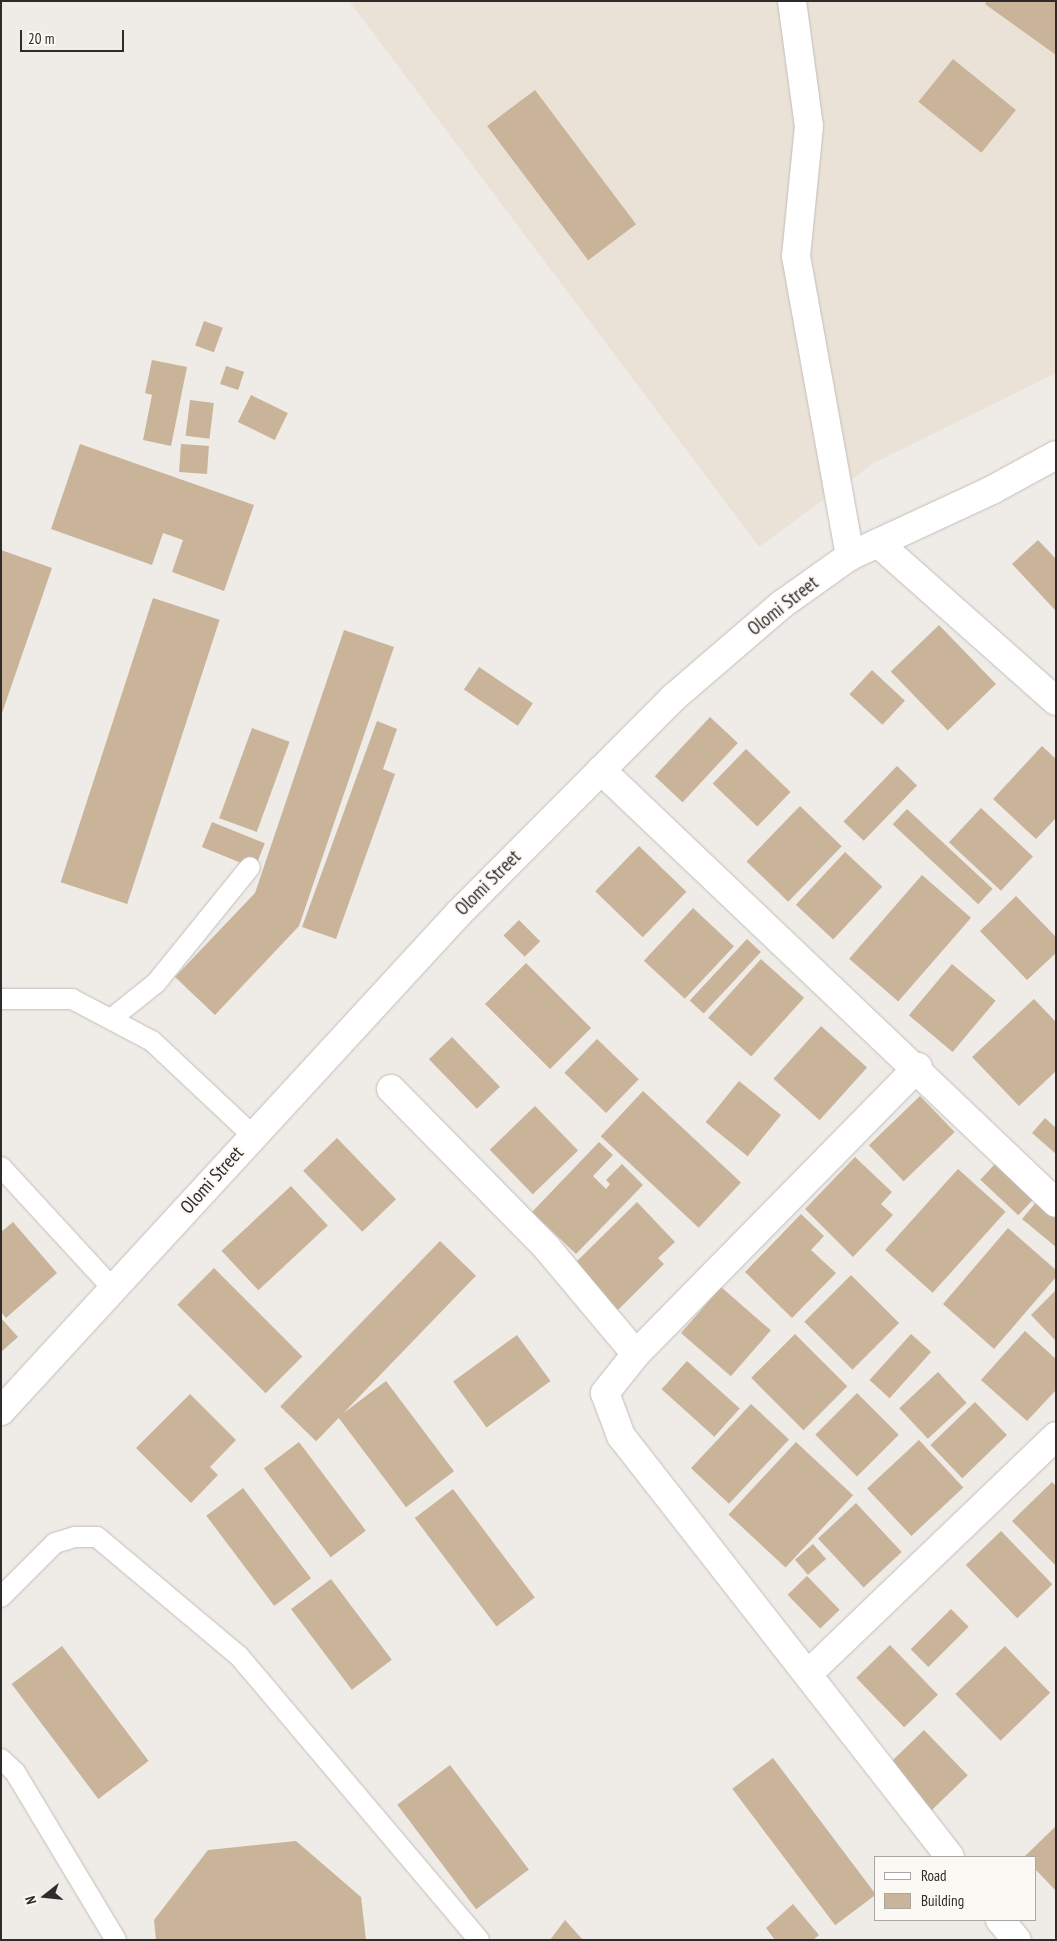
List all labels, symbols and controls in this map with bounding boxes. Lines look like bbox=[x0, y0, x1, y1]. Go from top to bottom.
scale bar bbox=[22, 20, 126, 52]
text: 20 m bbox=[28, 29, 54, 48]
street label: Olomi Street bbox=[743, 571, 823, 641]
street label: Olomi Street bbox=[451, 846, 525, 920]
street label: Olomi Street bbox=[176, 1142, 248, 1218]
legend bbox=[874, 1856, 1037, 1921]
text: Road bbox=[921, 1866, 947, 1885]
north arrow bbox=[20, 1871, 70, 1921]
text: Building bbox=[921, 1891, 964, 1910]
text: N bbox=[21, 1894, 40, 1906]

